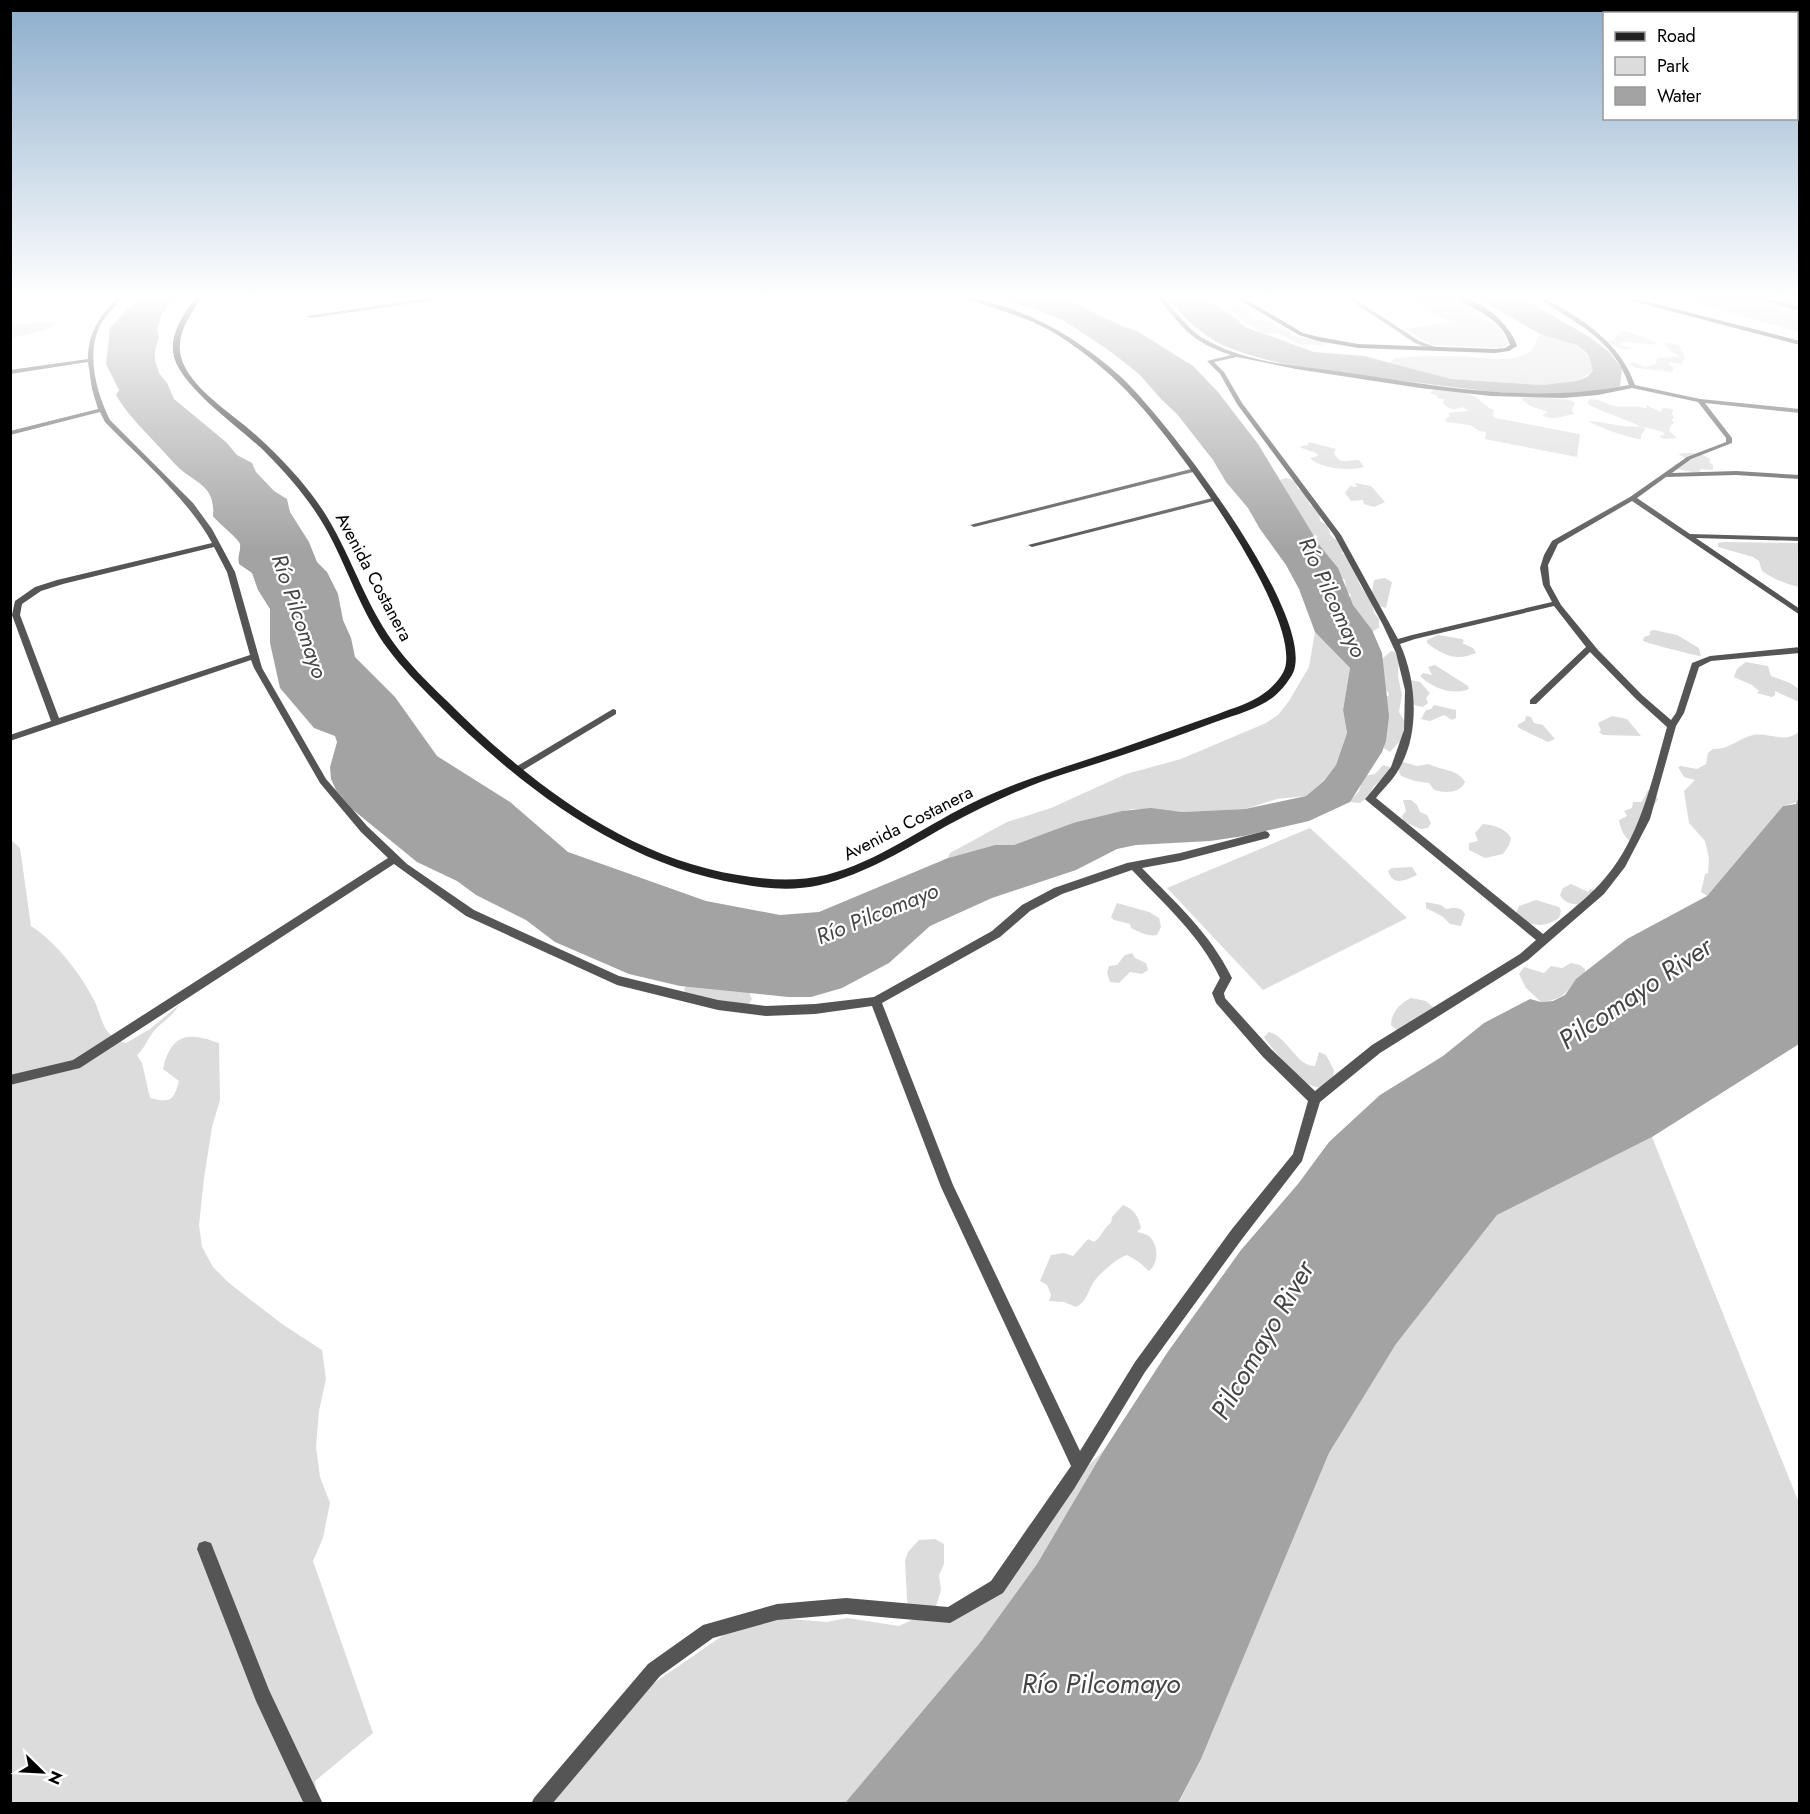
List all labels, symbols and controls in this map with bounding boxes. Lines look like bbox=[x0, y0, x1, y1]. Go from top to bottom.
legend bbox=[1603, 12, 1798, 120]
text: Road bbox=[1657, 23, 1696, 49]
text: Park bbox=[1657, 53, 1689, 79]
text: Water bbox=[1657, 83, 1702, 109]
street label: Avenida Costanera bbox=[329, 508, 419, 646]
water label: Río Pilcomayo bbox=[1291, 532, 1375, 663]
water label: Río Pilcomayo bbox=[264, 550, 336, 683]
street label: Avenida Costanera bbox=[839, 779, 977, 867]
water label: Río Pilcomayo bbox=[811, 874, 943, 952]
water label: Pilcomayo River bbox=[1550, 926, 1721, 1059]
water label: Pilcomayo River bbox=[1201, 1251, 1324, 1427]
water label: Río Pilcomayo bbox=[1022, 1664, 1181, 1703]
north arrow bbox=[12, 1742, 72, 1802]
text: N bbox=[42, 1767, 68, 1788]

